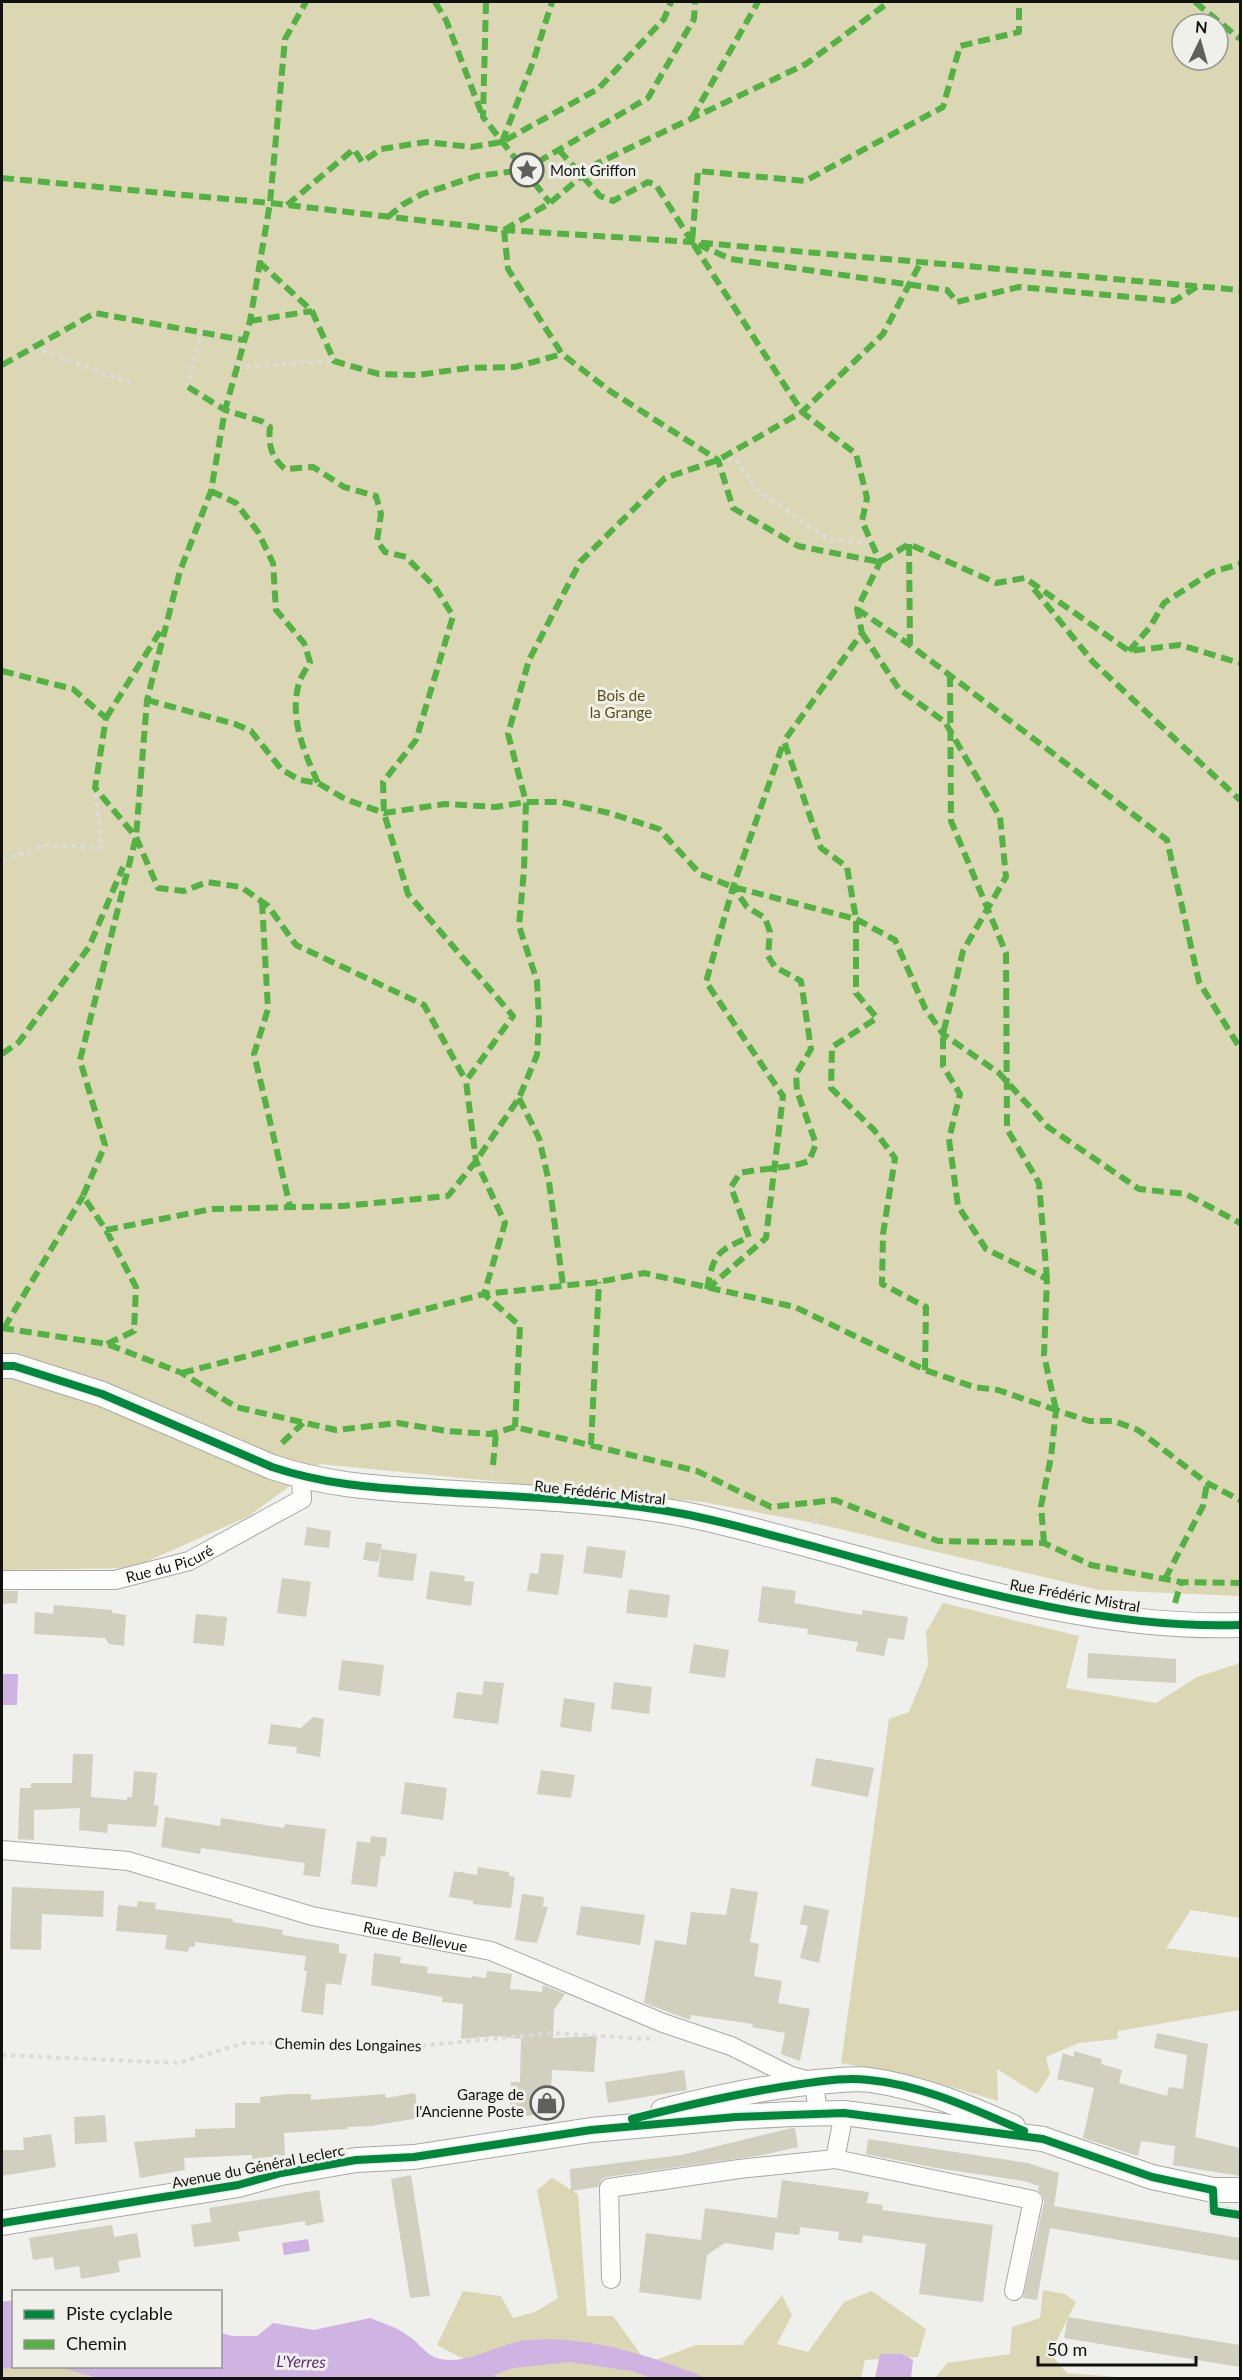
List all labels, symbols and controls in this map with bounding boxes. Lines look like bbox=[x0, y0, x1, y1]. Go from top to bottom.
north arrow bbox=[1170, 12, 1230, 72]
text: N bbox=[1194, 17, 1208, 37]
place icon: Mont Griffon bbox=[509, 152, 545, 188]
place label: Mont Griffon bbox=[550, 161, 636, 179]
park label: Bois de la Grange bbox=[590, 686, 652, 721]
street label: Rue Frédéric Mistral bbox=[533, 1476, 667, 1508]
street label: Rue du Picuré bbox=[124, 1541, 216, 1586]
street label: Rue Frédéric Mistral bbox=[1008, 1575, 1142, 1615]
street label: Rue de Bellevue bbox=[362, 1917, 469, 1955]
street label: Chemin des Longaines bbox=[274, 2034, 422, 2054]
place label: Garage de l'Ancienne Poste bbox=[416, 2085, 524, 2120]
shop icon: Garage de l'Ancienne Poste bbox=[529, 2085, 565, 2121]
street label: Avenue du Général Leclerc bbox=[170, 2140, 346, 2192]
legend bbox=[12, 2290, 222, 2368]
text: Piste cyclable bbox=[66, 2302, 173, 2324]
scale bar bbox=[1038, 2329, 1196, 2367]
text: Chemin bbox=[66, 2332, 127, 2354]
text: 50 m bbox=[1047, 2338, 1087, 2360]
water label: L'Yerres bbox=[276, 2351, 326, 2371]

